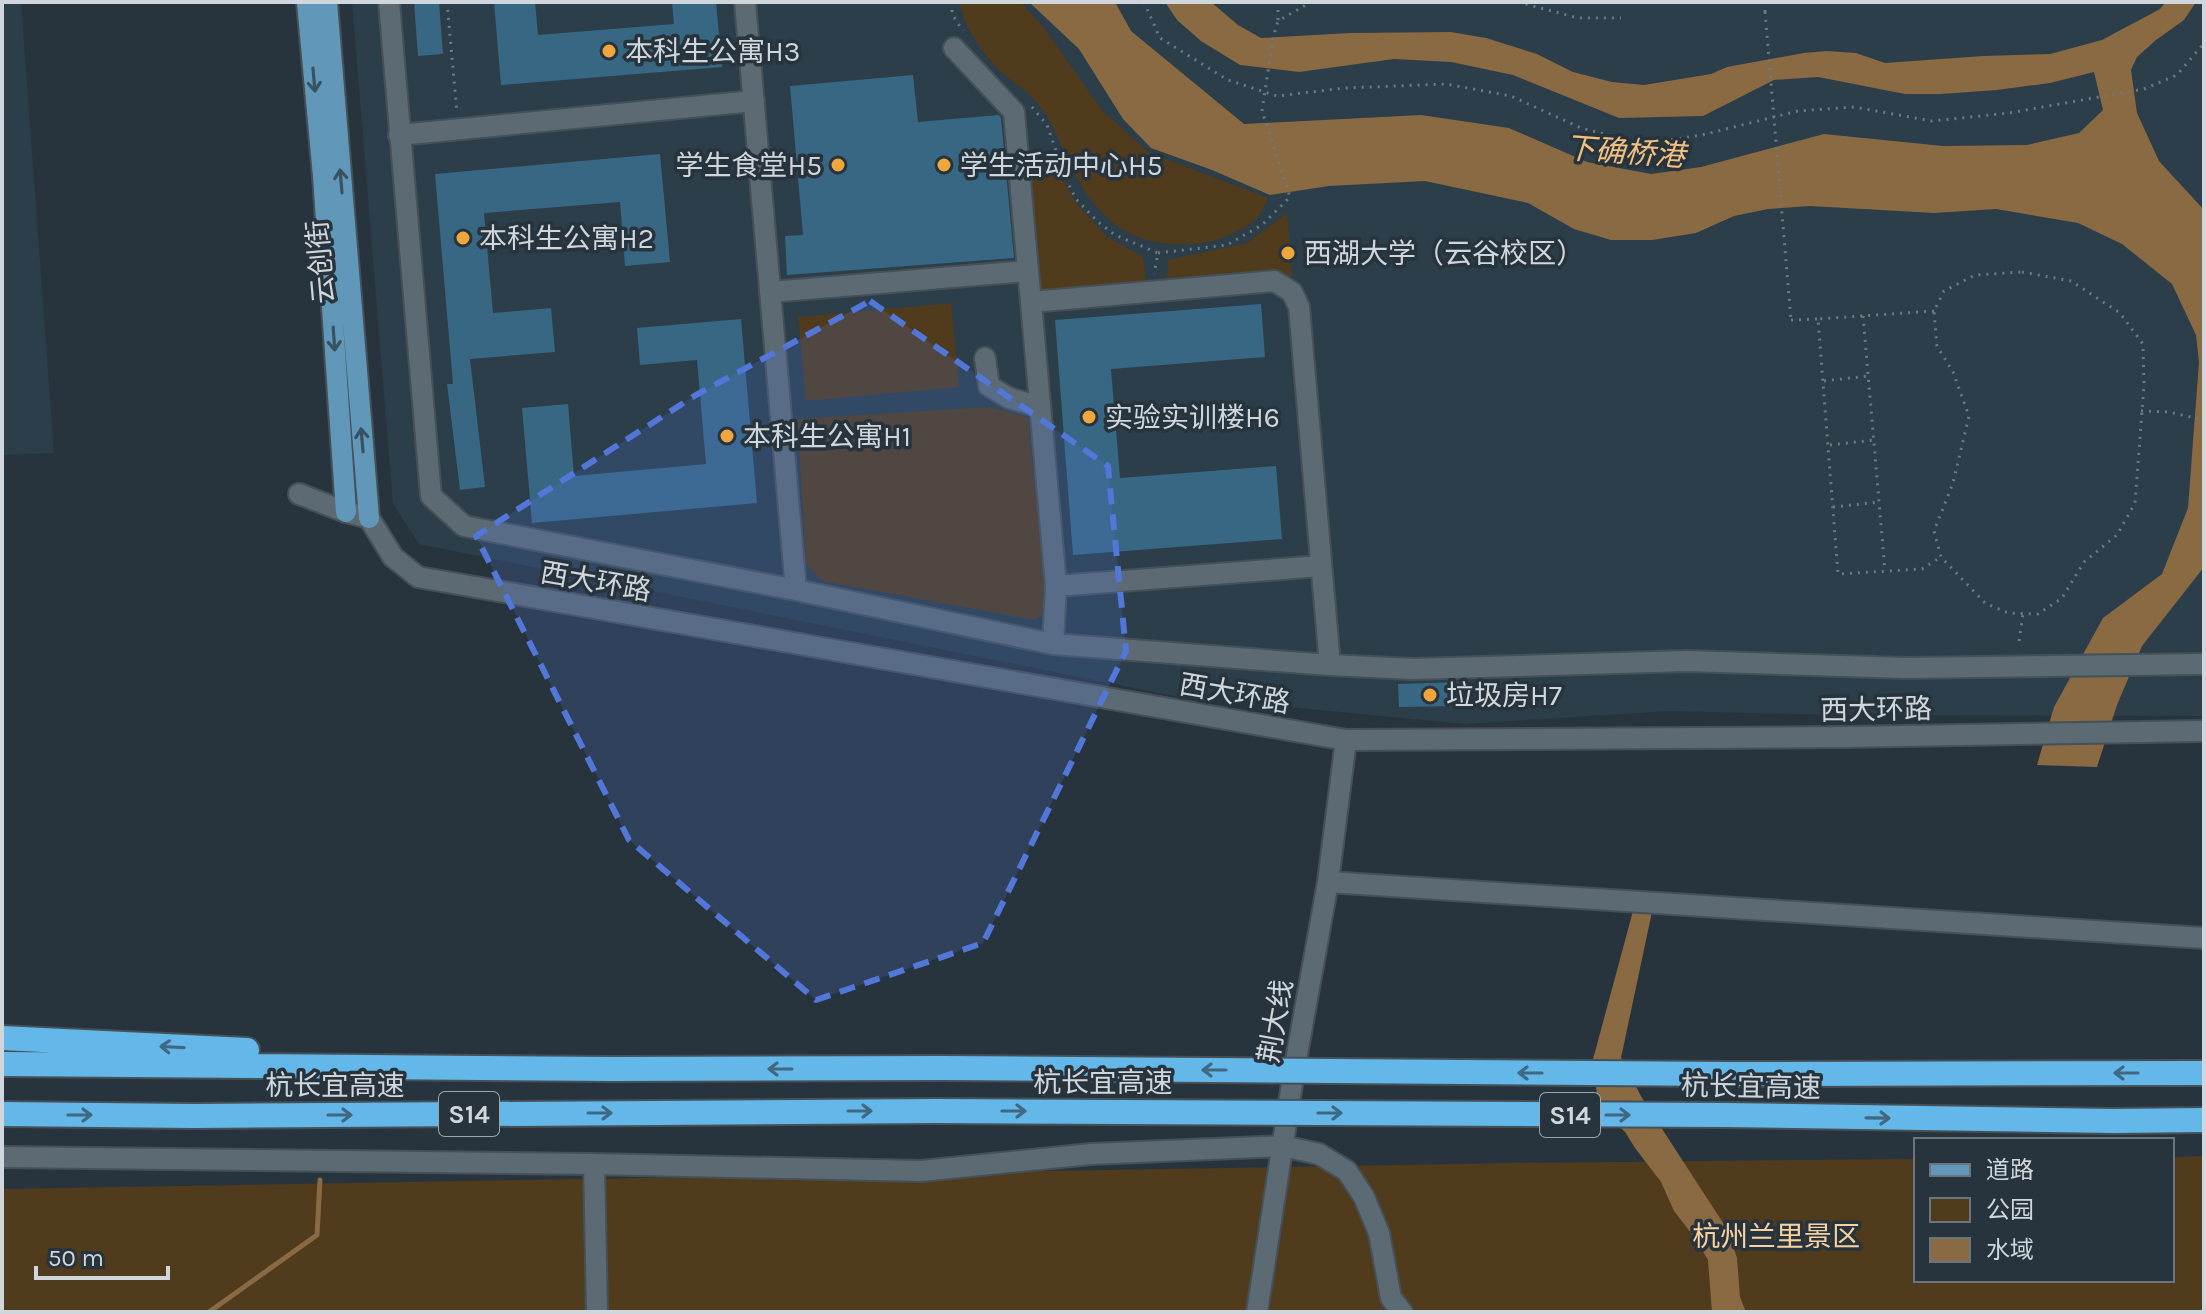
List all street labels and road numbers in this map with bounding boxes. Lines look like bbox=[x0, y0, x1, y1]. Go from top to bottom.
street label: 云创街 bbox=[300, 219, 341, 305]
street label: 西大环路 bbox=[538, 556, 654, 607]
street label: 西大环路 bbox=[1177, 668, 1293, 719]
street label: 西大环路 bbox=[1820, 692, 1932, 727]
street label: 荆大线 bbox=[1252, 977, 1299, 1065]
street label: 杭长宜高速 bbox=[1033, 1066, 1173, 1099]
street label: 杭长宜高速 bbox=[265, 1069, 405, 1102]
street label: 杭长宜高速 bbox=[1681, 1069, 1821, 1104]
road number: S14 bbox=[439, 1092, 499, 1136]
road number: S14 bbox=[1540, 1093, 1600, 1137]

